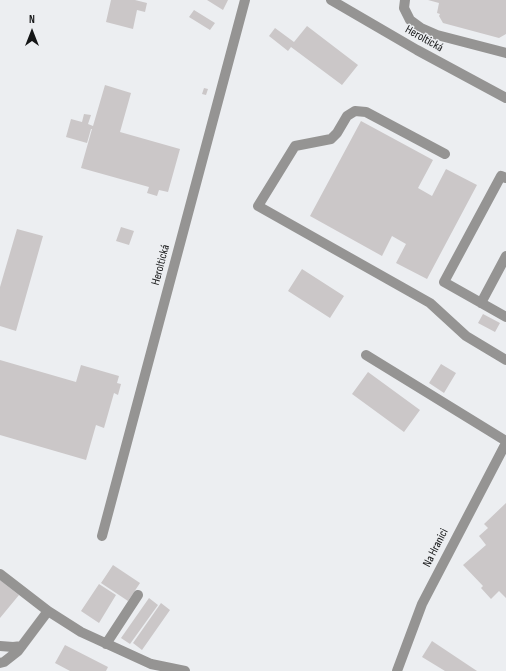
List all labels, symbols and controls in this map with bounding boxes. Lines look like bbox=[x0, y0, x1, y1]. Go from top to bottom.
north arrow bbox=[12, 12, 52, 52]
text: N bbox=[29, 13, 35, 26]
street label: Heroltická bbox=[402, 23, 446, 55]
street label: Heroltická bbox=[149, 243, 173, 287]
street label: Na Hranici bbox=[420, 526, 452, 570]

